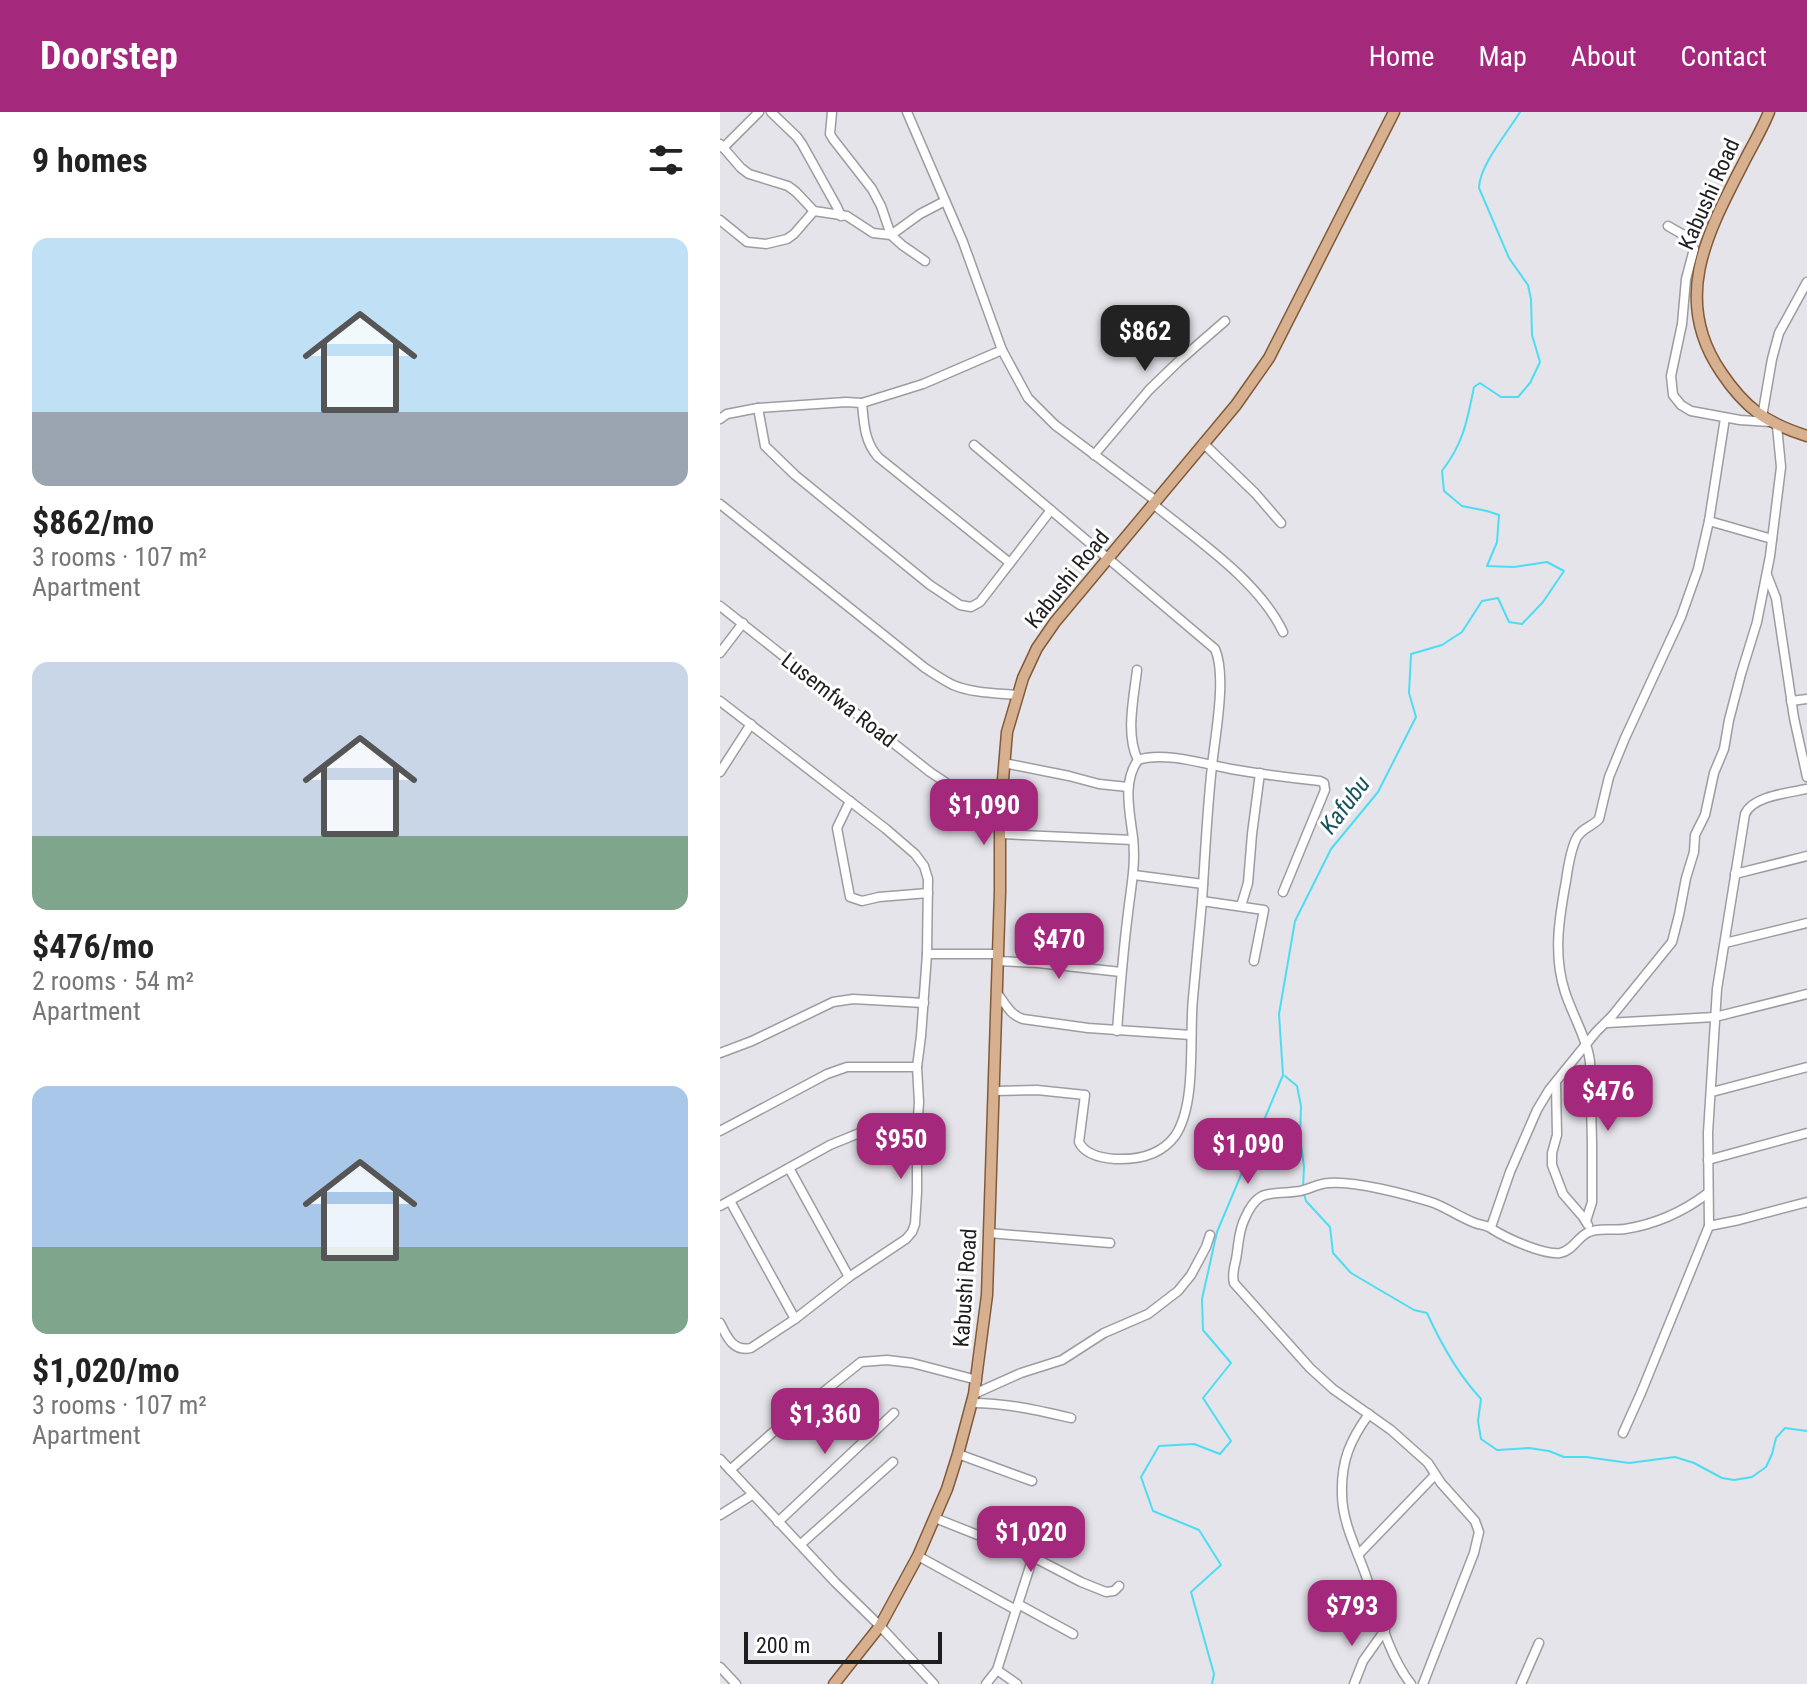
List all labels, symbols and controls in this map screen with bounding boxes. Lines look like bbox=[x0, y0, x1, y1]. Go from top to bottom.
text: Doorstep bbox=[40, 34, 178, 78]
text: Home bbox=[1369, 40, 1434, 73]
text: Map bbox=[1478, 40, 1527, 73]
text: About bbox=[1571, 40, 1637, 73]
text: Contact bbox=[1681, 40, 1767, 73]
street label: Kabushi Road bbox=[1673, 135, 1745, 253]
icon: filters bbox=[644, 138, 688, 182]
text: 9 homes bbox=[32, 140, 148, 180]
icon: home bbox=[288, 290, 432, 434]
pin: $862 bbox=[1098, 305, 1192, 373]
text: $862 bbox=[1119, 316, 1171, 346]
text: $862/mo bbox=[32, 502, 154, 542]
street label: Kabushi Road bbox=[1020, 525, 1114, 633]
text: 3 rooms · 107 m² bbox=[32, 542, 207, 572]
text: Apartment bbox=[32, 572, 141, 602]
street label: Lusemfwa Road bbox=[777, 647, 901, 753]
icon: home bbox=[288, 714, 432, 858]
water label: Kafubu bbox=[1314, 771, 1376, 839]
pin: $1,090 bbox=[919, 779, 1049, 847]
text: $1,090 bbox=[948, 790, 1020, 820]
pin: $470 bbox=[1012, 913, 1106, 981]
text: $470 bbox=[1033, 924, 1085, 954]
text: $476/mo bbox=[32, 926, 154, 966]
text: 2 rooms · 54 m² bbox=[32, 966, 194, 996]
text: Apartment bbox=[32, 996, 141, 1026]
pin: $476 bbox=[1561, 1065, 1655, 1133]
text: $476 bbox=[1582, 1076, 1634, 1106]
pin: $950 bbox=[854, 1113, 948, 1181]
pin: $1,090 bbox=[1183, 1118, 1313, 1186]
text: $950 bbox=[875, 1124, 927, 1154]
text: $1,090 bbox=[1212, 1129, 1284, 1159]
icon: home bbox=[288, 1138, 432, 1282]
street label: Kabushi Road bbox=[948, 1228, 982, 1348]
text: $1,020/mo bbox=[32, 1350, 180, 1390]
pin: $1,360 bbox=[760, 1388, 890, 1456]
text: 3 rooms · 107 m² bbox=[32, 1390, 207, 1420]
text: $1,360 bbox=[789, 1399, 861, 1429]
text: Apartment bbox=[32, 1420, 141, 1450]
pin: $1,020 bbox=[966, 1506, 1096, 1574]
text: $1,020 bbox=[995, 1517, 1067, 1547]
pin: $793 bbox=[1305, 1580, 1399, 1648]
text: $793 bbox=[1326, 1591, 1378, 1621]
scale bar bbox=[744, 1628, 942, 1664]
text: 200 m bbox=[756, 1633, 810, 1658]

